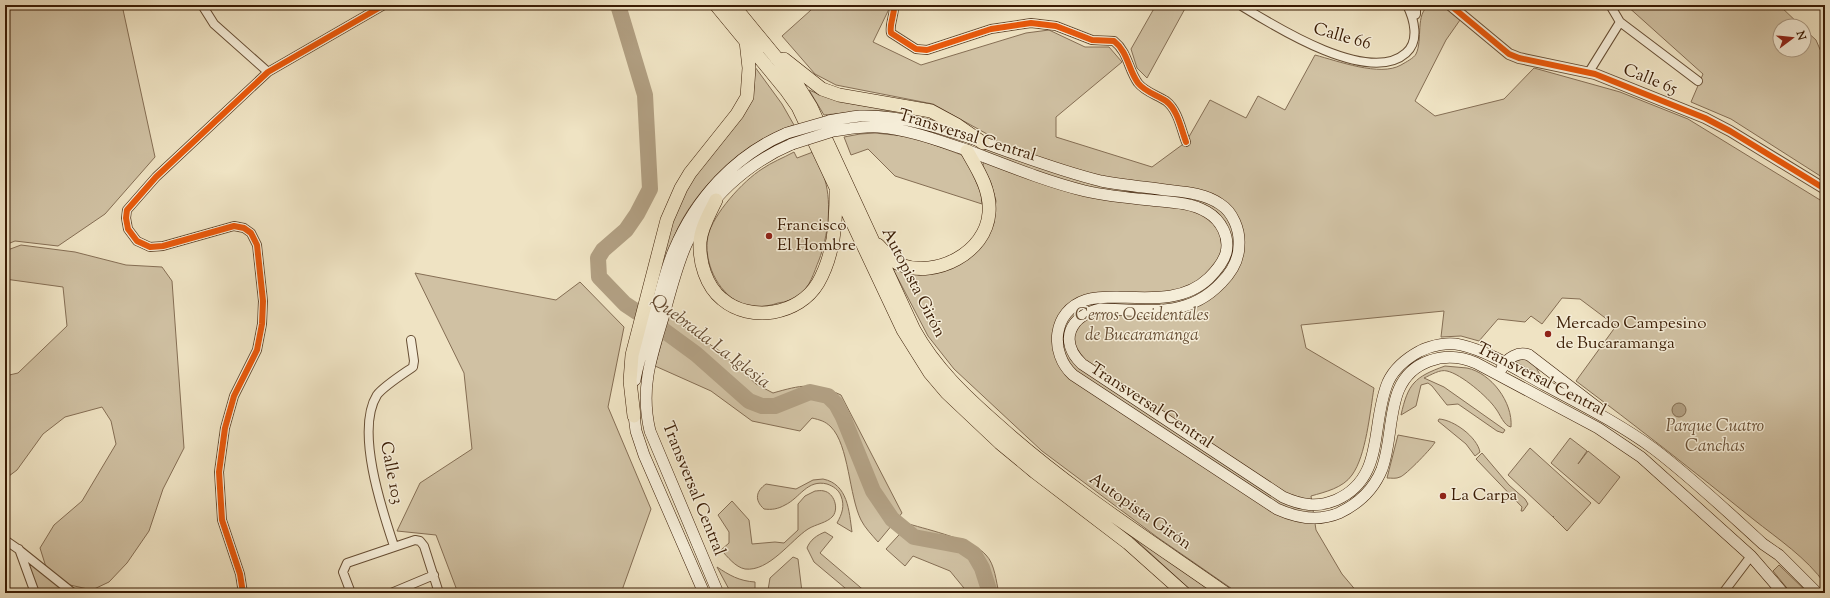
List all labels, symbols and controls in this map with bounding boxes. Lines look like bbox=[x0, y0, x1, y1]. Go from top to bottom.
street label: Calle 66 bbox=[1310, 17, 1374, 57]
north arrow bbox=[1772, 18, 1812, 58]
text: N bbox=[1791, 28, 1810, 42]
street label: Calle 65 bbox=[1619, 58, 1681, 102]
street label: Transversal Central bbox=[895, 104, 1039, 168]
place label: Francisco El Hombre bbox=[777, 214, 856, 258]
street label: Autopista Girón bbox=[875, 224, 951, 342]
marker: Francisco El Hombre bbox=[764, 231, 774, 241]
water label: Quebrada La Iglesia bbox=[645, 288, 775, 396]
park label: Cerros Occidentales de Bucaramanga bbox=[1075, 304, 1209, 348]
place label: Mercado Campesino de Bucaramanga bbox=[1556, 312, 1707, 356]
marker: Mercado Campesino de Bucaramanga bbox=[1543, 329, 1553, 339]
street label: Transversal Central bbox=[1472, 337, 1610, 423]
street label: Transversal Central bbox=[1085, 357, 1218, 455]
park label: Parque Cuatro Canchas bbox=[1666, 415, 1765, 459]
street label: Transversal Central bbox=[655, 418, 731, 560]
street label: Calle 103 bbox=[373, 439, 409, 507]
street label: Autopista Girón bbox=[1084, 468, 1196, 556]
place label: La Carpa bbox=[1451, 484, 1518, 508]
marker: La Carpa bbox=[1438, 491, 1448, 501]

